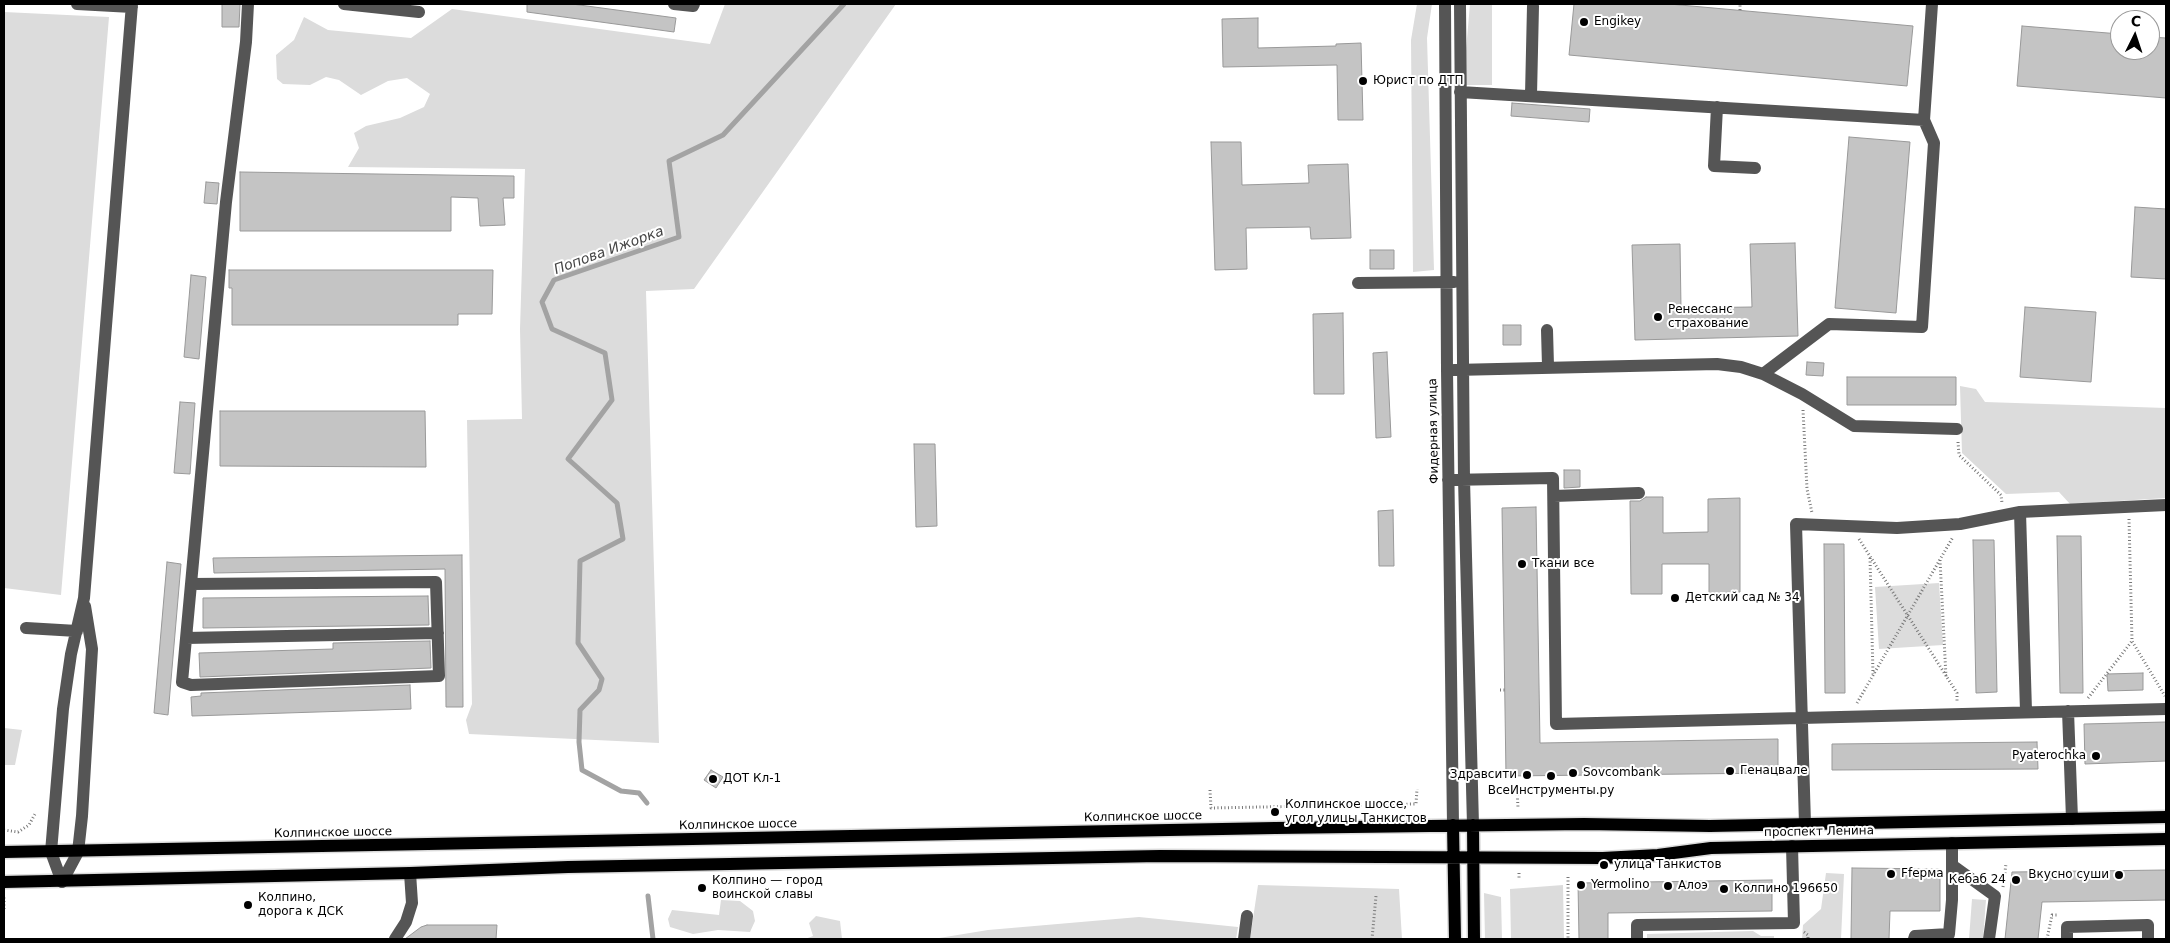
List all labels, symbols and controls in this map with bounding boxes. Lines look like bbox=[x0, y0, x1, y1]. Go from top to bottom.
north arrow bbox=[2110, 10, 2160, 60]
text: С bbox=[2130, 13, 2142, 29]
place label: Engikey bbox=[1594, 15, 1641, 29]
marker: Engikey bbox=[1578, 16, 1590, 28]
place label: Юрист по ДТП bbox=[1373, 74, 1464, 88]
marker: Юрист по ДТП bbox=[1357, 75, 1369, 87]
water label: Попова Ижорка bbox=[552, 223, 666, 279]
place label: Ренессанс страхование bbox=[1668, 303, 1748, 331]
marker: Ренессанс страхование bbox=[1652, 311, 1664, 323]
street label: Фидерная улица bbox=[1426, 378, 1442, 484]
place label: Ткани все bbox=[1532, 557, 1594, 571]
marker: Ткани все bbox=[1516, 558, 1528, 570]
place label: Детский сад № 34 bbox=[1685, 591, 1800, 605]
marker: Детский сад № 34 bbox=[1669, 592, 1681, 604]
place label: Pyaterochka bbox=[2012, 749, 2086, 763]
marker: Pyaterochka bbox=[2090, 750, 2102, 762]
place label: Генацвале bbox=[1740, 764, 1808, 778]
marker: Генацвале bbox=[1724, 765, 1736, 777]
place label: Sovcombank bbox=[1583, 766, 1660, 780]
marker: Sovcombank bbox=[1567, 767, 1579, 779]
place label: Здравсити bbox=[1450, 768, 1517, 782]
marker: Здравсити bbox=[1521, 769, 1533, 781]
marker: ВсеИнструменты.ру bbox=[1545, 770, 1557, 782]
place label: ДОТ Кл-1 bbox=[723, 772, 781, 786]
marker: ДОТ Кл-1 bbox=[707, 773, 719, 785]
place label: ВсеИнструменты.ру bbox=[1488, 784, 1614, 798]
place label: Колпинское шоссе, угол улицы Танкистов bbox=[1285, 798, 1427, 826]
marker: Колпинское шоссе, угол улицы Танкистов bbox=[1269, 806, 1281, 818]
street label: Колпинское шоссе bbox=[1084, 809, 1202, 825]
street label: Колпинское шоссе bbox=[679, 817, 797, 833]
street label: проспект Ленина bbox=[1764, 824, 1874, 840]
street label: Колпинское шоссе bbox=[274, 825, 392, 841]
place label: улица Танкистов bbox=[1614, 858, 1721, 872]
marker: улица Танкистов bbox=[1598, 859, 1610, 871]
place label: Ffерма bbox=[1901, 867, 1944, 881]
marker: Ffерма bbox=[1885, 868, 1897, 880]
place label: Вкусно суши bbox=[2028, 868, 2109, 882]
marker: Вкусно суши bbox=[2113, 869, 2125, 881]
place label: Кебаб 24 bbox=[1949, 873, 2006, 887]
place label: Колпино — город воинской славы bbox=[712, 874, 823, 902]
marker: Кебаб 24 bbox=[2010, 874, 2022, 886]
place label: Yermolino bbox=[1591, 878, 1649, 892]
marker: Yermolino bbox=[1575, 879, 1587, 891]
place label: Алоэ bbox=[1678, 879, 1708, 893]
marker: Алоэ bbox=[1662, 880, 1674, 892]
marker: Колпино — город воинской славы bbox=[696, 882, 708, 894]
place label: Колпино 196650 bbox=[1734, 882, 1838, 896]
marker: Колпино 196650 bbox=[1718, 883, 1730, 895]
place label: Колпино, дорога к ДСК bbox=[258, 891, 343, 919]
marker: Колпино, дорога к ДСК bbox=[242, 899, 254, 911]

